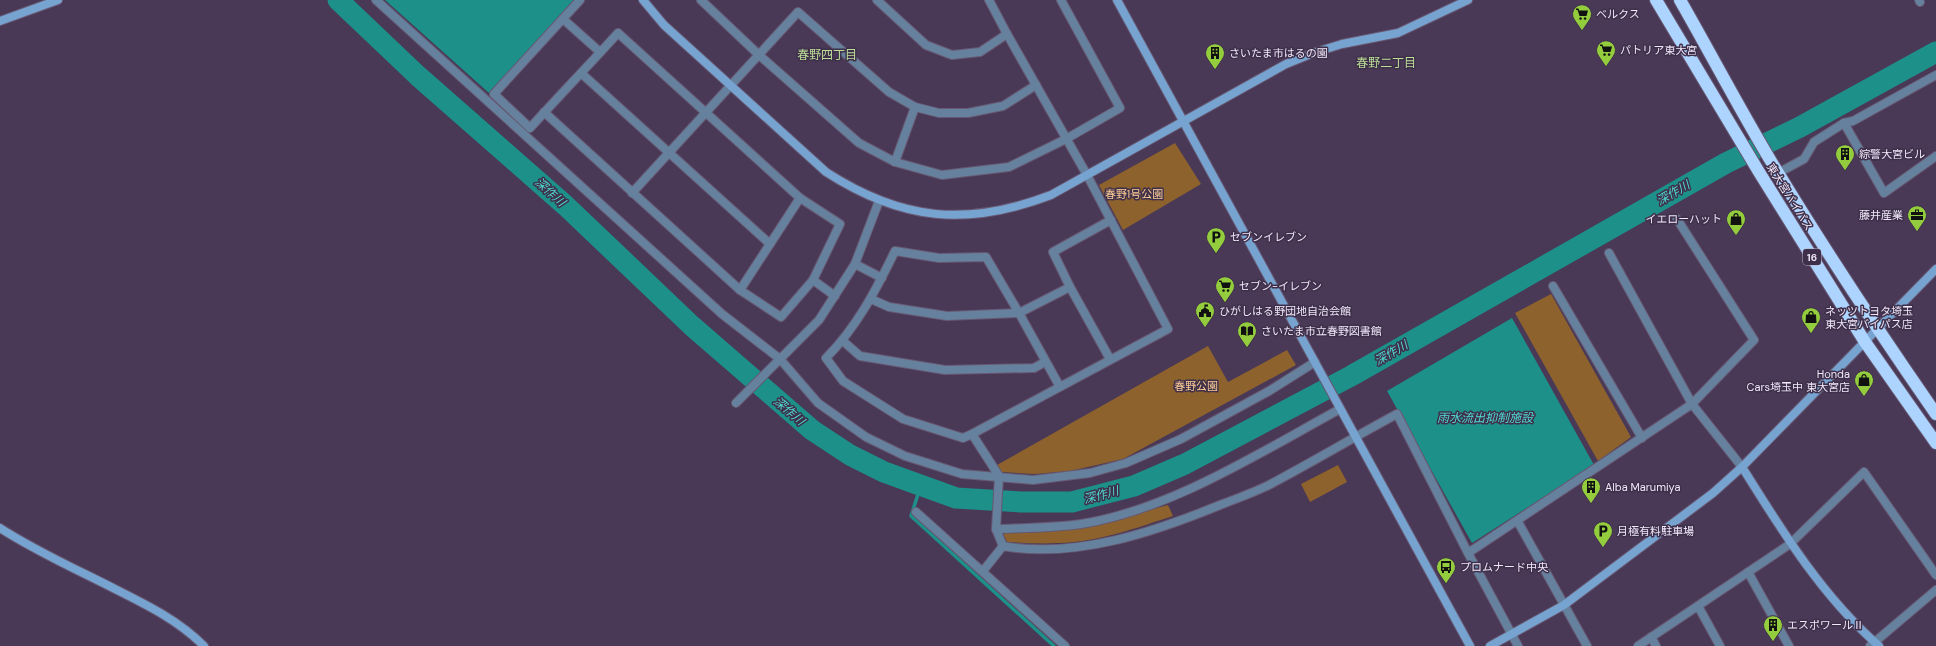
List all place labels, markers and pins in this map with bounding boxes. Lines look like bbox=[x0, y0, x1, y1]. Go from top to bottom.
supermarket icon: ベルクス bbox=[1571, 3, 1593, 31]
place label: ベルクス bbox=[1596, 7, 1640, 21]
supermarket icon: パトリア東大宮 bbox=[1595, 39, 1617, 67]
building icon: さいたま市はるの園 bbox=[1204, 42, 1226, 70]
place label: パトリア東大宮 bbox=[1620, 43, 1697, 57]
place label: さいたま市はるの園 bbox=[1229, 46, 1328, 60]
building icon: 綜警大宮ビル bbox=[1834, 143, 1856, 171]
place label: 綜警大宮ビル bbox=[1859, 147, 1925, 161]
office icon: 藤井産業 bbox=[1906, 204, 1928, 232]
shop icon: イエローハット bbox=[1725, 208, 1747, 236]
place label: 藤井産業 bbox=[1859, 208, 1903, 222]
place label: イエローハット bbox=[1645, 212, 1722, 226]
parking icon: セブンイレブン bbox=[1205, 226, 1227, 254]
place label: セブンイレブン bbox=[1230, 230, 1307, 244]
supermarket icon: セブン-イレブン bbox=[1214, 275, 1236, 303]
place label: セブン-イレブン bbox=[1239, 279, 1322, 293]
public building icon: ひがしはる野団地自治会館 bbox=[1194, 300, 1216, 328]
place label: ひがしはる野団地自治会館 bbox=[1219, 304, 1351, 318]
place label: ネッツトヨタ埼玉 東大宮バイパス店 bbox=[1825, 304, 1913, 331]
shop icon: ネッツトヨタ埼玉 東大宮バイパス店 bbox=[1800, 306, 1822, 334]
library icon: さいたま市立春野図書館 bbox=[1236, 320, 1258, 348]
place label: さいたま市立春野図書館 bbox=[1261, 324, 1382, 338]
place label: Honda Cars埼玉中 東大宮店 bbox=[1747, 367, 1850, 394]
shop icon: Honda Cars埼玉中 東大宮店 bbox=[1853, 369, 1875, 397]
building icon: Alba Marumiya bbox=[1580, 476, 1602, 504]
place label: Alba Marumiya bbox=[1605, 480, 1680, 494]
parking icon: 月極有料駐車場 bbox=[1592, 520, 1614, 548]
place label: 月極有料駐車場 bbox=[1617, 524, 1694, 538]
bus stop icon: プロムナード中央 bbox=[1435, 556, 1457, 584]
place label: プロムナード中央 bbox=[1460, 560, 1549, 574]
building icon: エスポワールⅡ bbox=[1762, 614, 1784, 642]
place label: エスポワールⅡ bbox=[1787, 618, 1864, 632]

